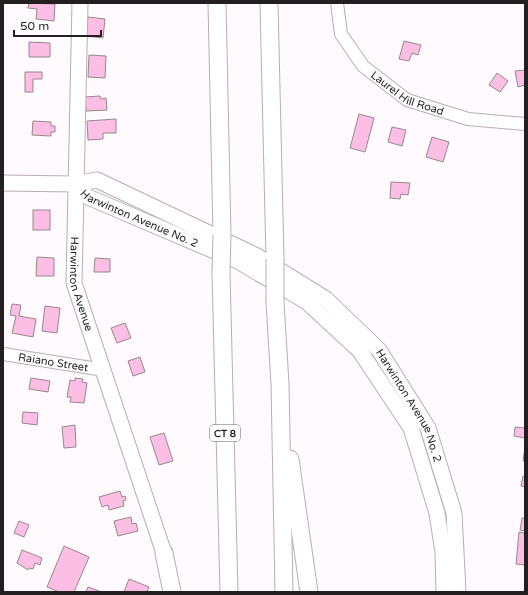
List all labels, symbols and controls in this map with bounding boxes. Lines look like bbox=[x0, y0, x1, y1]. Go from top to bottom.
scale bar bbox=[14, 12, 101, 38]
text: 50 m bbox=[20, 19, 49, 33]
street label: Laurel Hill Road bbox=[368, 68, 445, 118]
street label: Harwinton Avenue No. 2 bbox=[77, 187, 200, 250]
street label: Harwinton Avenue bbox=[67, 237, 96, 333]
street label: Harwinton Avenue No. 2 bbox=[373, 347, 444, 464]
street label: Raiano Street bbox=[17, 351, 89, 374]
road number: CT 8 bbox=[210, 425, 240, 441]

